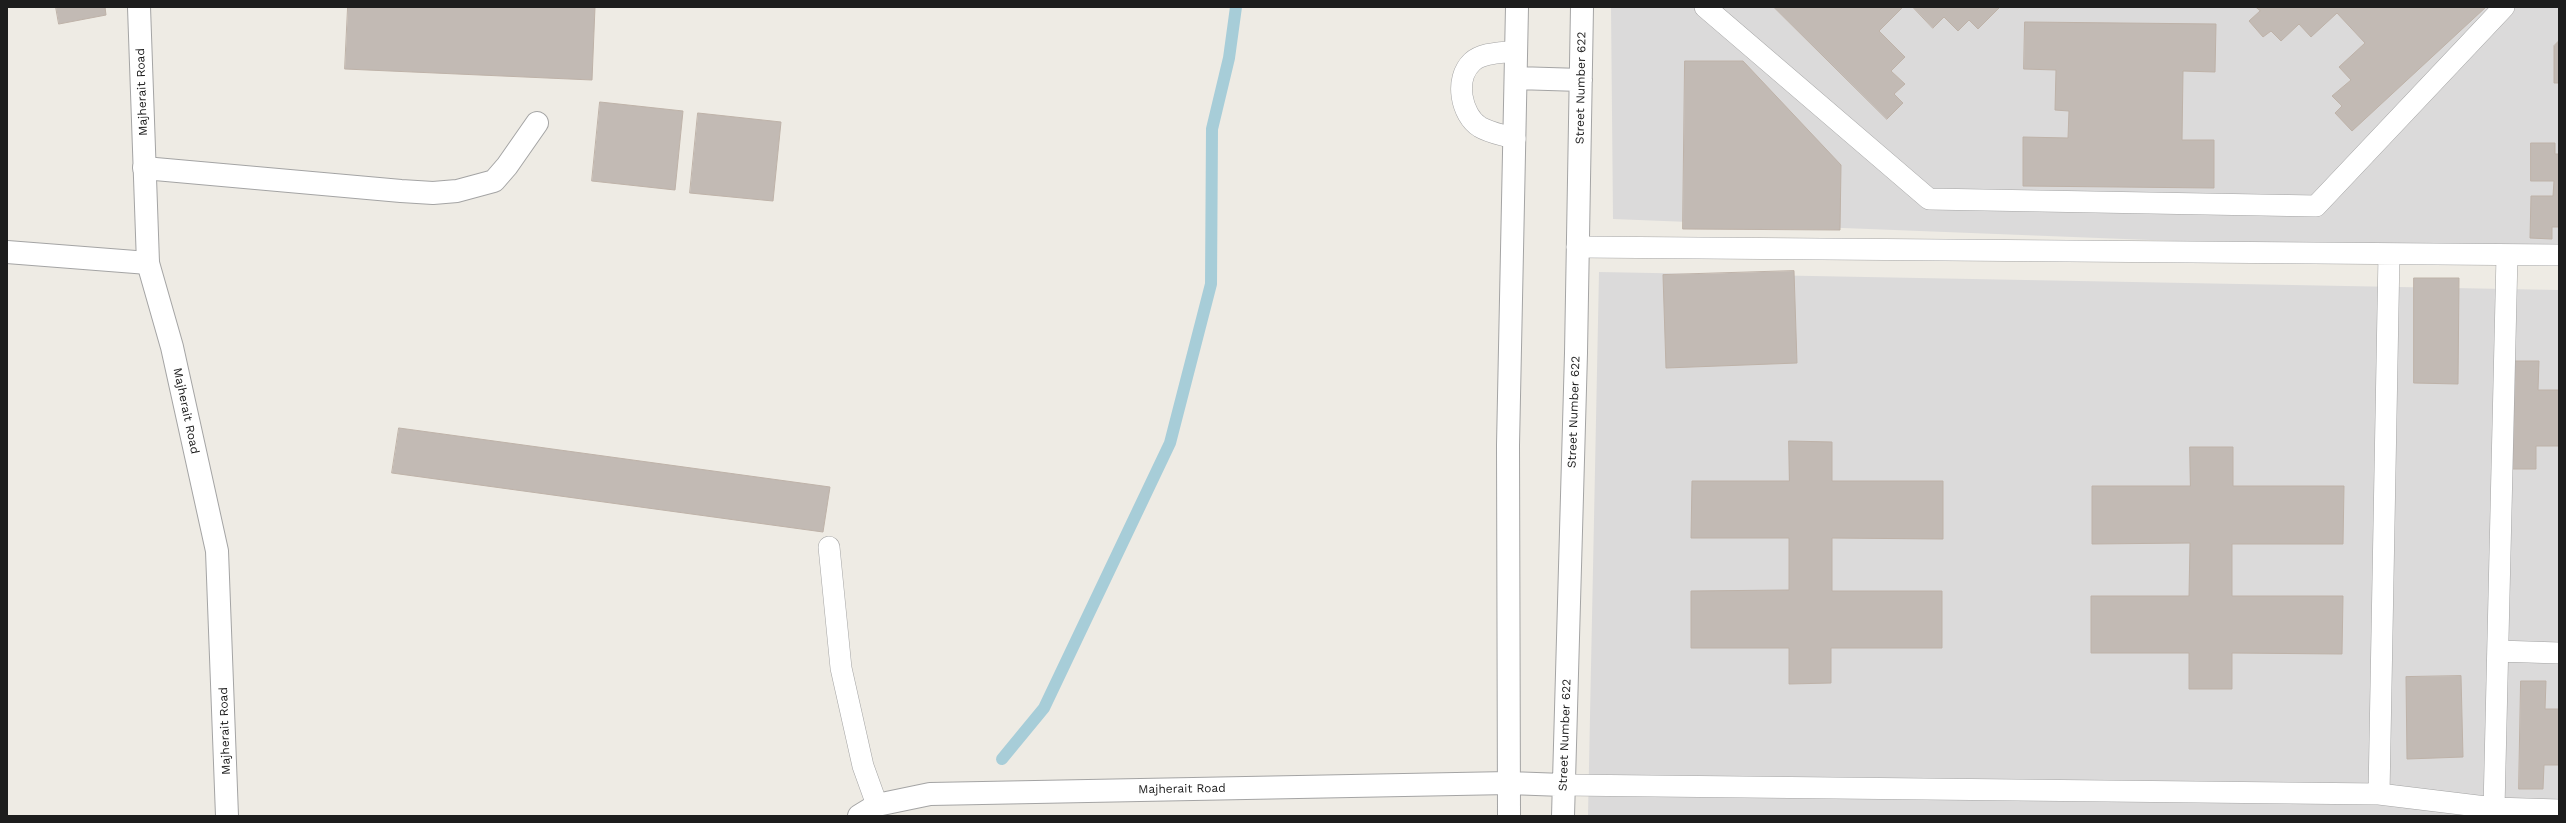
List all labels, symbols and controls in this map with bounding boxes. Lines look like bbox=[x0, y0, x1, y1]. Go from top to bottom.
street label: Street Number 622 bbox=[1573, 32, 1589, 144]
street label: Majherait Road bbox=[133, 48, 151, 136]
street label: Street Number 622 bbox=[1565, 356, 1583, 468]
street label: Majherait Road bbox=[170, 367, 202, 455]
street label: Street Number 622 bbox=[1556, 679, 1574, 791]
street label: Majherait Road bbox=[216, 687, 234, 775]
street label: Majherait Road bbox=[1138, 781, 1226, 797]

